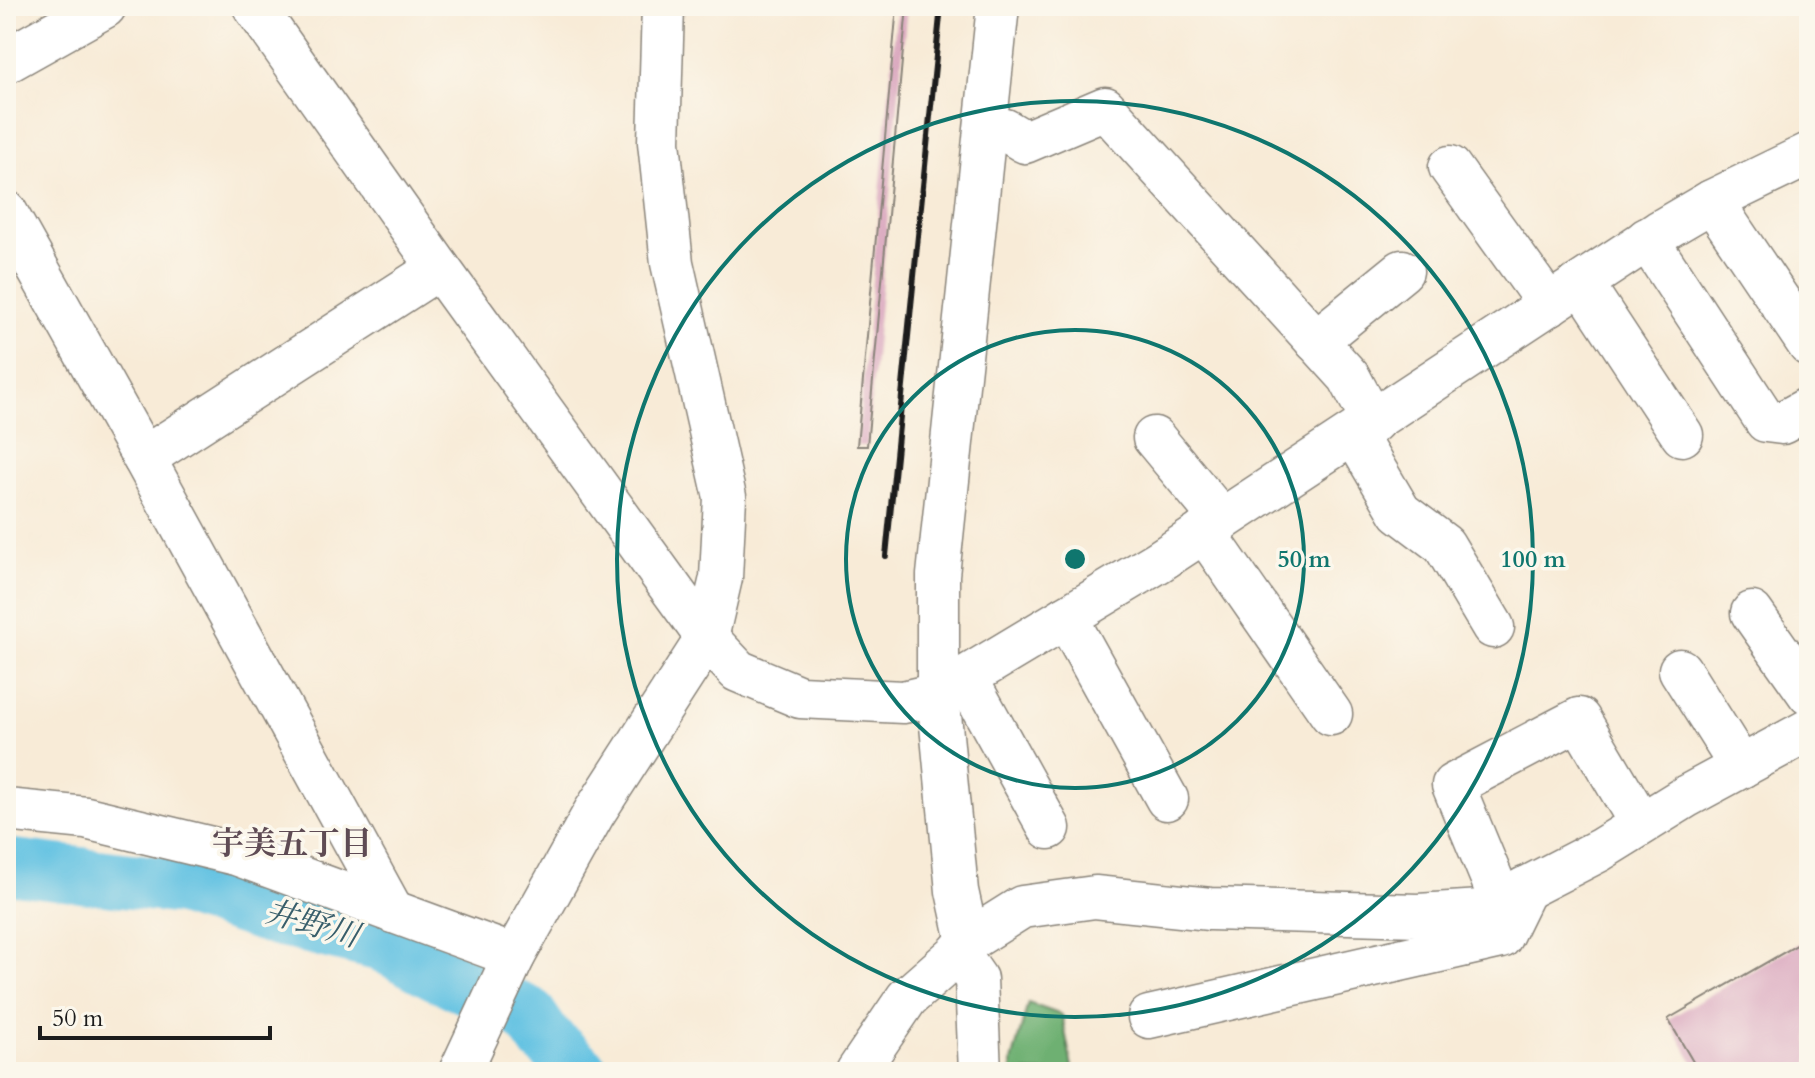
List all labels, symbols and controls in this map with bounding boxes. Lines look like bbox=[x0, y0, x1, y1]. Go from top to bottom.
text: 50 m bbox=[1277, 543, 1331, 576]
text: 100 m bbox=[1500, 543, 1567, 576]
centre of rings bbox=[1061, 545, 1089, 573]
district label: 宇美五丁目 bbox=[212, 822, 372, 866]
water label: 井野川 bbox=[260, 890, 367, 959]
scale bar bbox=[40, 990, 270, 1040]
text: 50 m bbox=[52, 1002, 104, 1035]

